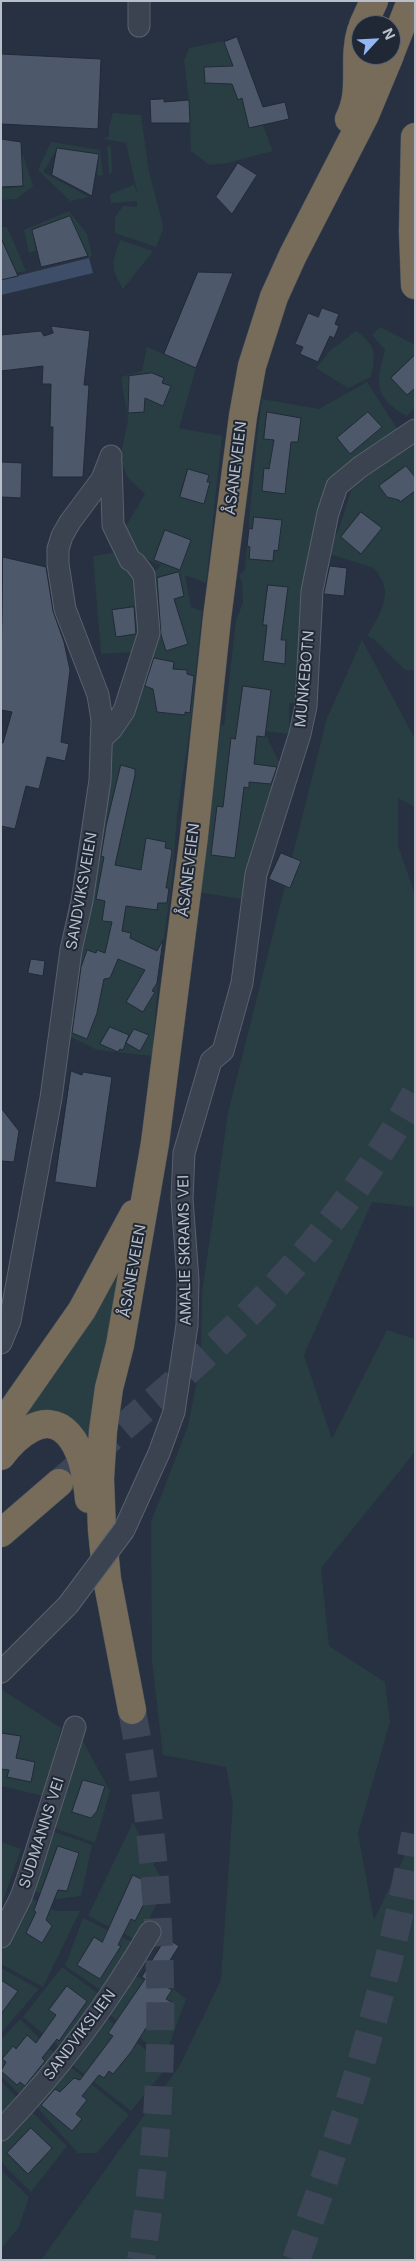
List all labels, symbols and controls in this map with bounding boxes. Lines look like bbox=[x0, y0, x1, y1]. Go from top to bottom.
north arrow bbox=[351, 15, 401, 65]
text: N bbox=[379, 25, 399, 42]
street label: ÅSANEVEIEN bbox=[221, 420, 251, 516]
street label: MUNKEBOTN bbox=[292, 630, 318, 728]
street label: ÅSANEVEIEN bbox=[174, 822, 204, 918]
street label: SANDVIKSVEIEN bbox=[63, 831, 101, 951]
street label: AMALIE SKRAMS VEI bbox=[175, 1175, 195, 1325]
street label: ÅSANEVEIEN bbox=[116, 1223, 150, 1319]
street label: SUDMANNS VEI bbox=[16, 1775, 68, 1891]
street label: SANDVIKSLIEN bbox=[40, 1986, 120, 2084]

